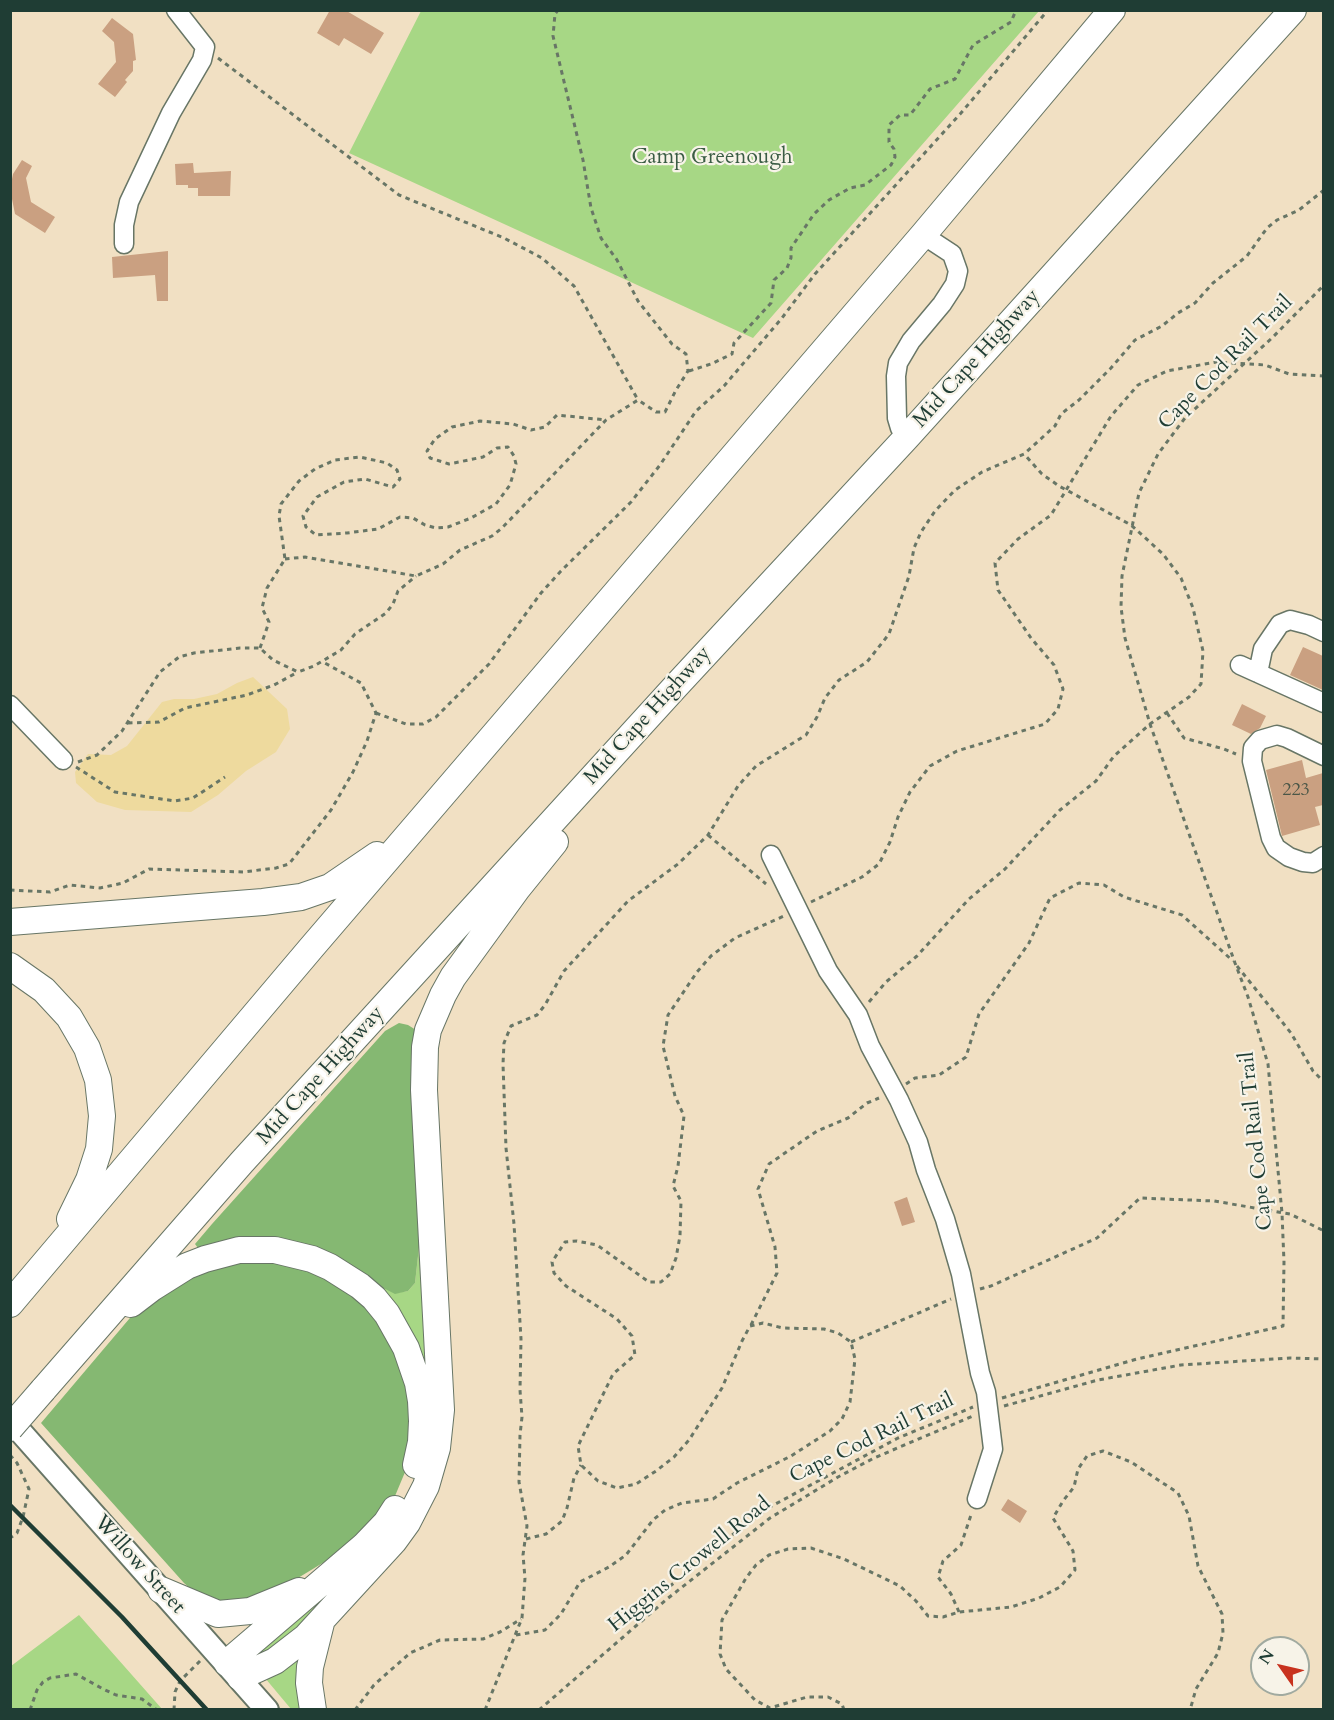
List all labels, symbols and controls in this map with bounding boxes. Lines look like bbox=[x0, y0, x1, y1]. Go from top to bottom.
park label: Camp Greenough bbox=[631, 145, 793, 171]
street label: Mid Cape Highway bbox=[908, 285, 1046, 433]
street label: Cape Cod Rail Trail bbox=[1154, 291, 1298, 435]
street label: Mid Cape Highway bbox=[579, 642, 717, 790]
house number: 223 bbox=[1282, 780, 1310, 802]
street label: Mid Cape Highway bbox=[252, 1002, 390, 1150]
street label: Cape Cod Rail Trail bbox=[1235, 1050, 1279, 1232]
street label: Cape Cod Rail Trail bbox=[786, 1388, 958, 1490]
street label: Higgins Crowell Road bbox=[604, 1492, 776, 1638]
street label: Willow Street bbox=[88, 1510, 190, 1620]
north arrow bbox=[1250, 1636, 1310, 1696]
text: N bbox=[1254, 1645, 1280, 1669]

